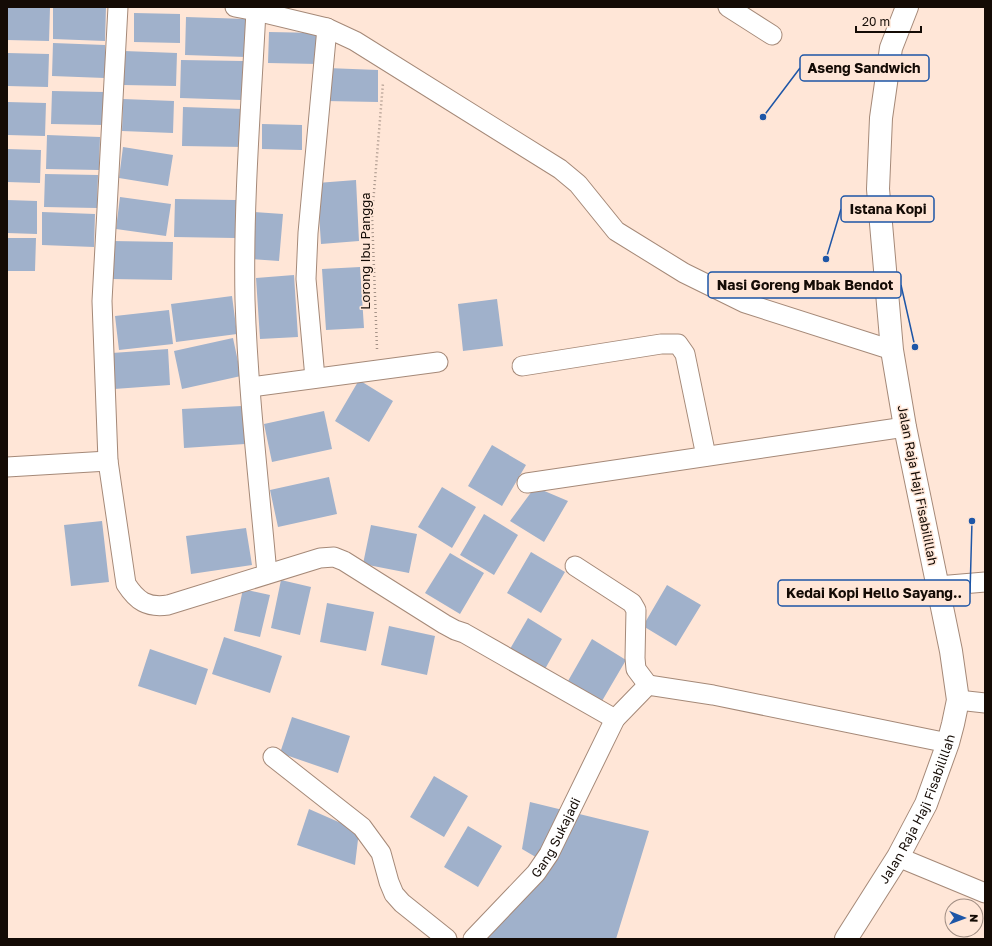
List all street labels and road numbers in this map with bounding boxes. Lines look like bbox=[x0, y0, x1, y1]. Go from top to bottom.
street label: Lorong Ibu Pangga bbox=[357, 192, 373, 310]
street label: Jalan Raja Haji Fisabilillah bbox=[895, 403, 941, 567]
street label: Jalan Raja Haji Fisabilillah bbox=[875, 732, 958, 886]
street label: Gang Sukajadi bbox=[527, 795, 583, 881]

